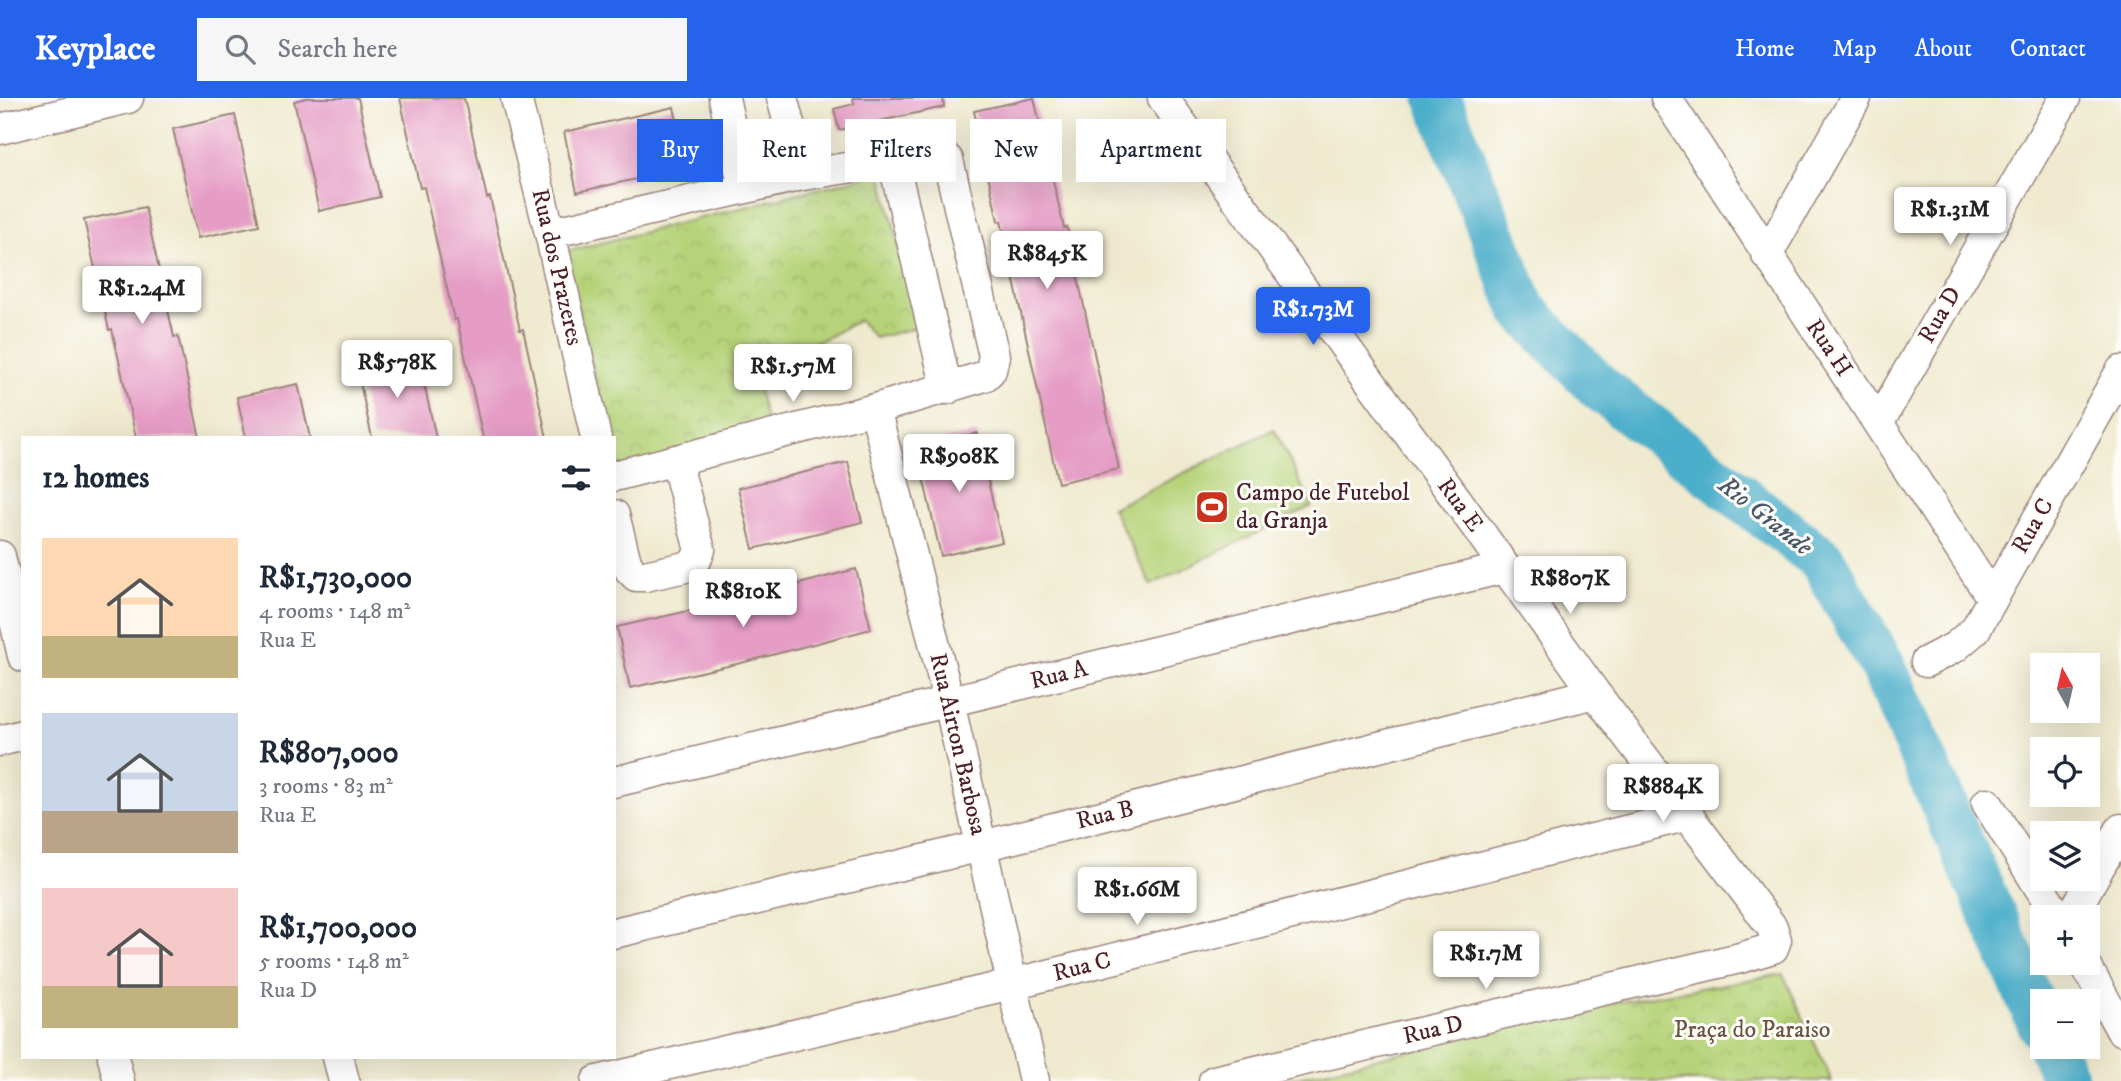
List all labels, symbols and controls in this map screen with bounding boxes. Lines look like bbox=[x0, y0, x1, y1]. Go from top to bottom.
search box bbox=[197, 18, 687, 81]
text: Keyplace bbox=[35, 29, 155, 70]
icon: search bbox=[221, 30, 259, 68]
text: Search here bbox=[277, 33, 398, 66]
text: Home bbox=[1735, 34, 1794, 64]
text: Map bbox=[1832, 34, 1877, 64]
text: About bbox=[1915, 34, 1972, 64]
text: Contact bbox=[2010, 34, 2086, 64]
chip: Buy bbox=[637, 119, 723, 182]
chip: Rent bbox=[737, 119, 831, 182]
chip: Filters bbox=[845, 119, 956, 182]
chip: New bbox=[970, 119, 1062, 182]
chip: Apartment bbox=[1076, 119, 1226, 182]
street label: Rua dos Prazeres bbox=[524, 186, 590, 348]
pin: R$1.31M bbox=[1885, 188, 2015, 247]
text: R$1.31M bbox=[1910, 195, 1990, 224]
pin: R$845K bbox=[990, 232, 1104, 291]
text: R$845K bbox=[1007, 239, 1087, 268]
pin: R$1.24M bbox=[77, 266, 207, 326]
text: R$1.24M bbox=[98, 274, 186, 303]
street label: Rua D bbox=[1912, 281, 1968, 349]
pin: R$1.73M bbox=[1248, 288, 1378, 347]
text: R$1.73M bbox=[1272, 295, 1354, 324]
street label: Rua H bbox=[1799, 313, 1859, 383]
pin: R$578K bbox=[340, 341, 454, 400]
pin: R$1.57M bbox=[728, 344, 858, 404]
text: R$578K bbox=[357, 348, 437, 377]
text: R$1.57M bbox=[750, 352, 836, 381]
pin: R$908K bbox=[902, 434, 1016, 494]
text: R$908K bbox=[919, 442, 999, 471]
icon: filters bbox=[557, 459, 595, 497]
text: 12 homes bbox=[42, 460, 149, 497]
water label: Rio Grande bbox=[1710, 468, 1820, 564]
street label: Rua E bbox=[1430, 472, 1490, 538]
place label: Campo de Futebol da Granja bbox=[1236, 478, 1410, 536]
sports icon: Campo de Futebol da Granja bbox=[1193, 488, 1231, 526]
street label: Rua C bbox=[2005, 493, 2061, 559]
pin: R$807K bbox=[1513, 556, 1627, 616]
text: R$1,730,000 bbox=[259, 560, 412, 597]
text: R$807K bbox=[1530, 564, 1610, 593]
icon: home bbox=[98, 566, 182, 650]
pin: R$810K bbox=[686, 570, 800, 629]
text: R$810K bbox=[705, 577, 781, 606]
text: 4 rooms · 148 m² bbox=[259, 597, 411, 626]
text: Rua E bbox=[259, 626, 316, 655]
street label: Rua Airton Barbosa bbox=[922, 650, 994, 839]
street label: Rua A bbox=[1027, 653, 1092, 697]
north arrow bbox=[2030, 653, 2100, 723]
map controls bbox=[2030, 653, 2100, 1059]
text: R$807,000 bbox=[259, 735, 399, 772]
button: locate bbox=[2030, 737, 2100, 807]
icon: home bbox=[98, 741, 182, 825]
pin: R$884K bbox=[1606, 764, 1720, 824]
text: 3 rooms · 83 m² bbox=[259, 772, 393, 801]
text: R$884K bbox=[1623, 772, 1703, 801]
street label: Rua B bbox=[1073, 793, 1137, 837]
text: Rua E bbox=[259, 801, 316, 830]
button: layers bbox=[2030, 821, 2100, 891]
pin: R$1.66M bbox=[1072, 868, 1202, 927]
text: R$1.66M bbox=[1094, 875, 1180, 904]
button: + bbox=[2030, 905, 2100, 975]
text: R$1,700,000 bbox=[259, 910, 417, 947]
icon: home bbox=[98, 916, 182, 1000]
pin: R$1.7M bbox=[1429, 932, 1543, 991]
text: R$1.7M bbox=[1449, 939, 1523, 968]
street label: Rua C bbox=[1050, 945, 1114, 989]
text: 5 rooms · 148 m² bbox=[259, 947, 409, 976]
text: Rua D bbox=[259, 976, 317, 1005]
button: − bbox=[2030, 989, 2100, 1059]
street label: Rua D bbox=[1400, 1009, 1466, 1051]
park label: Praça do Paraiso bbox=[1674, 1015, 1830, 1045]

